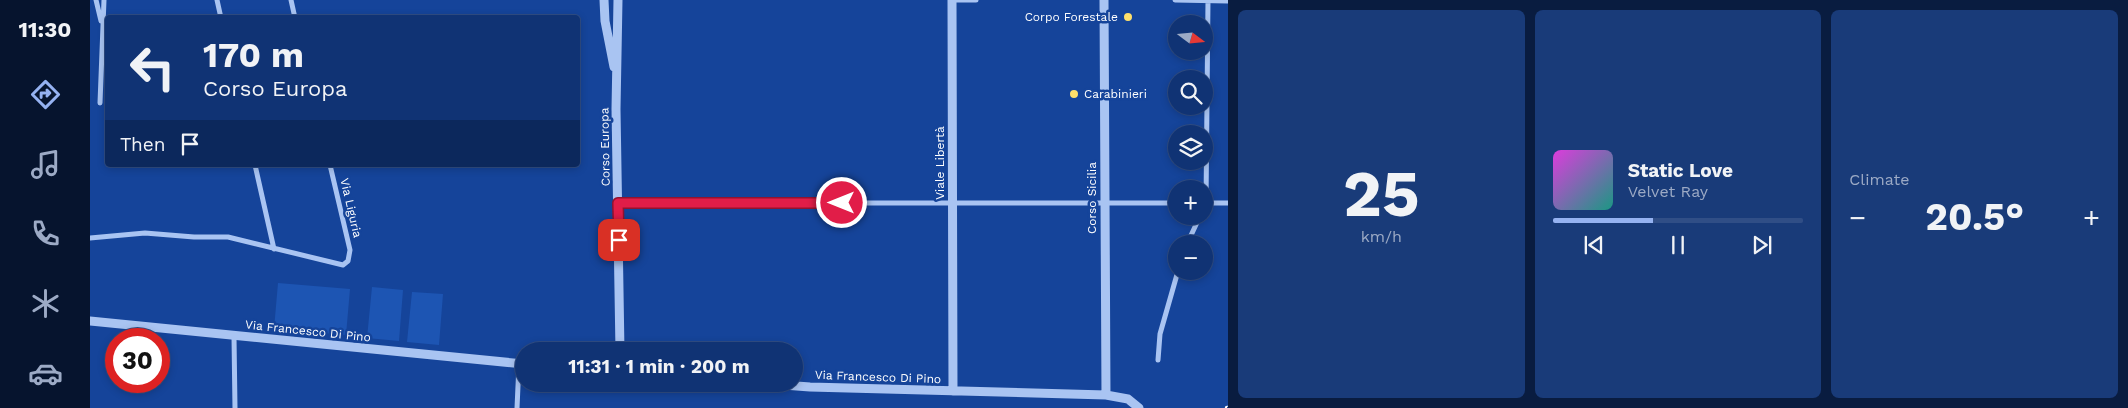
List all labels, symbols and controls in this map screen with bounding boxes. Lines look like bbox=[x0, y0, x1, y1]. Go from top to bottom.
place label: Corpo Forestale bbox=[1025, 10, 1118, 24]
marker: Corpo Forestale bbox=[1122, 11, 1134, 23]
north arrow bbox=[1168, 15, 1212, 60]
map controls bbox=[1168, 15, 1213, 280]
text: 11:30 bbox=[19, 17, 71, 42]
text: 170 m bbox=[203, 34, 304, 76]
icon: left bbox=[120, 35, 185, 100]
button: search bbox=[1168, 70, 1213, 115]
text: Corso Europa bbox=[203, 76, 347, 101]
icon: directions bbox=[28, 77, 63, 112]
place label: Carabinieri bbox=[1084, 87, 1147, 101]
marker: Carabinieri bbox=[1068, 88, 1080, 100]
street label: Corso Europa bbox=[597, 107, 613, 187]
button: layers bbox=[1168, 125, 1213, 170]
street label: Viale Libertà bbox=[933, 126, 947, 200]
icon: arrive bbox=[176, 130, 204, 158]
text: Then bbox=[120, 133, 166, 156]
icon: music bbox=[28, 147, 63, 182]
text: 25 bbox=[1343, 156, 1420, 232]
text: Static Love bbox=[1628, 159, 1733, 182]
street label: Corso Sicilia bbox=[1085, 162, 1099, 234]
text: Climate bbox=[1849, 170, 1909, 189]
position arrow bbox=[815, 176, 867, 228]
street label: Via Liguria bbox=[337, 177, 365, 239]
button: + bbox=[1168, 180, 1213, 225]
text: Velvet Ray bbox=[1628, 182, 1708, 201]
text: 20.5° bbox=[1925, 195, 2024, 239]
text: − bbox=[1849, 201, 1866, 234]
text: + bbox=[2083, 201, 2100, 234]
icon: phone bbox=[28, 216, 63, 251]
pin bbox=[598, 219, 640, 261]
icon: arrive bbox=[605, 226, 633, 254]
text: km/h bbox=[1361, 227, 1402, 246]
icon: previous bbox=[1580, 231, 1608, 259]
icon: pause bbox=[1664, 231, 1692, 259]
icon: next bbox=[1748, 231, 1776, 259]
button: − bbox=[1168, 235, 1213, 280]
icon: climate bbox=[28, 286, 63, 321]
street label: Via Francesco Di Pino bbox=[244, 317, 372, 345]
speed limit sign: 30 bbox=[105, 328, 170, 393]
text: 11:31 · 1 min · 200 m bbox=[568, 355, 750, 378]
icon: car bbox=[28, 356, 63, 391]
street label: Via Francesco Di Pino bbox=[815, 368, 941, 386]

